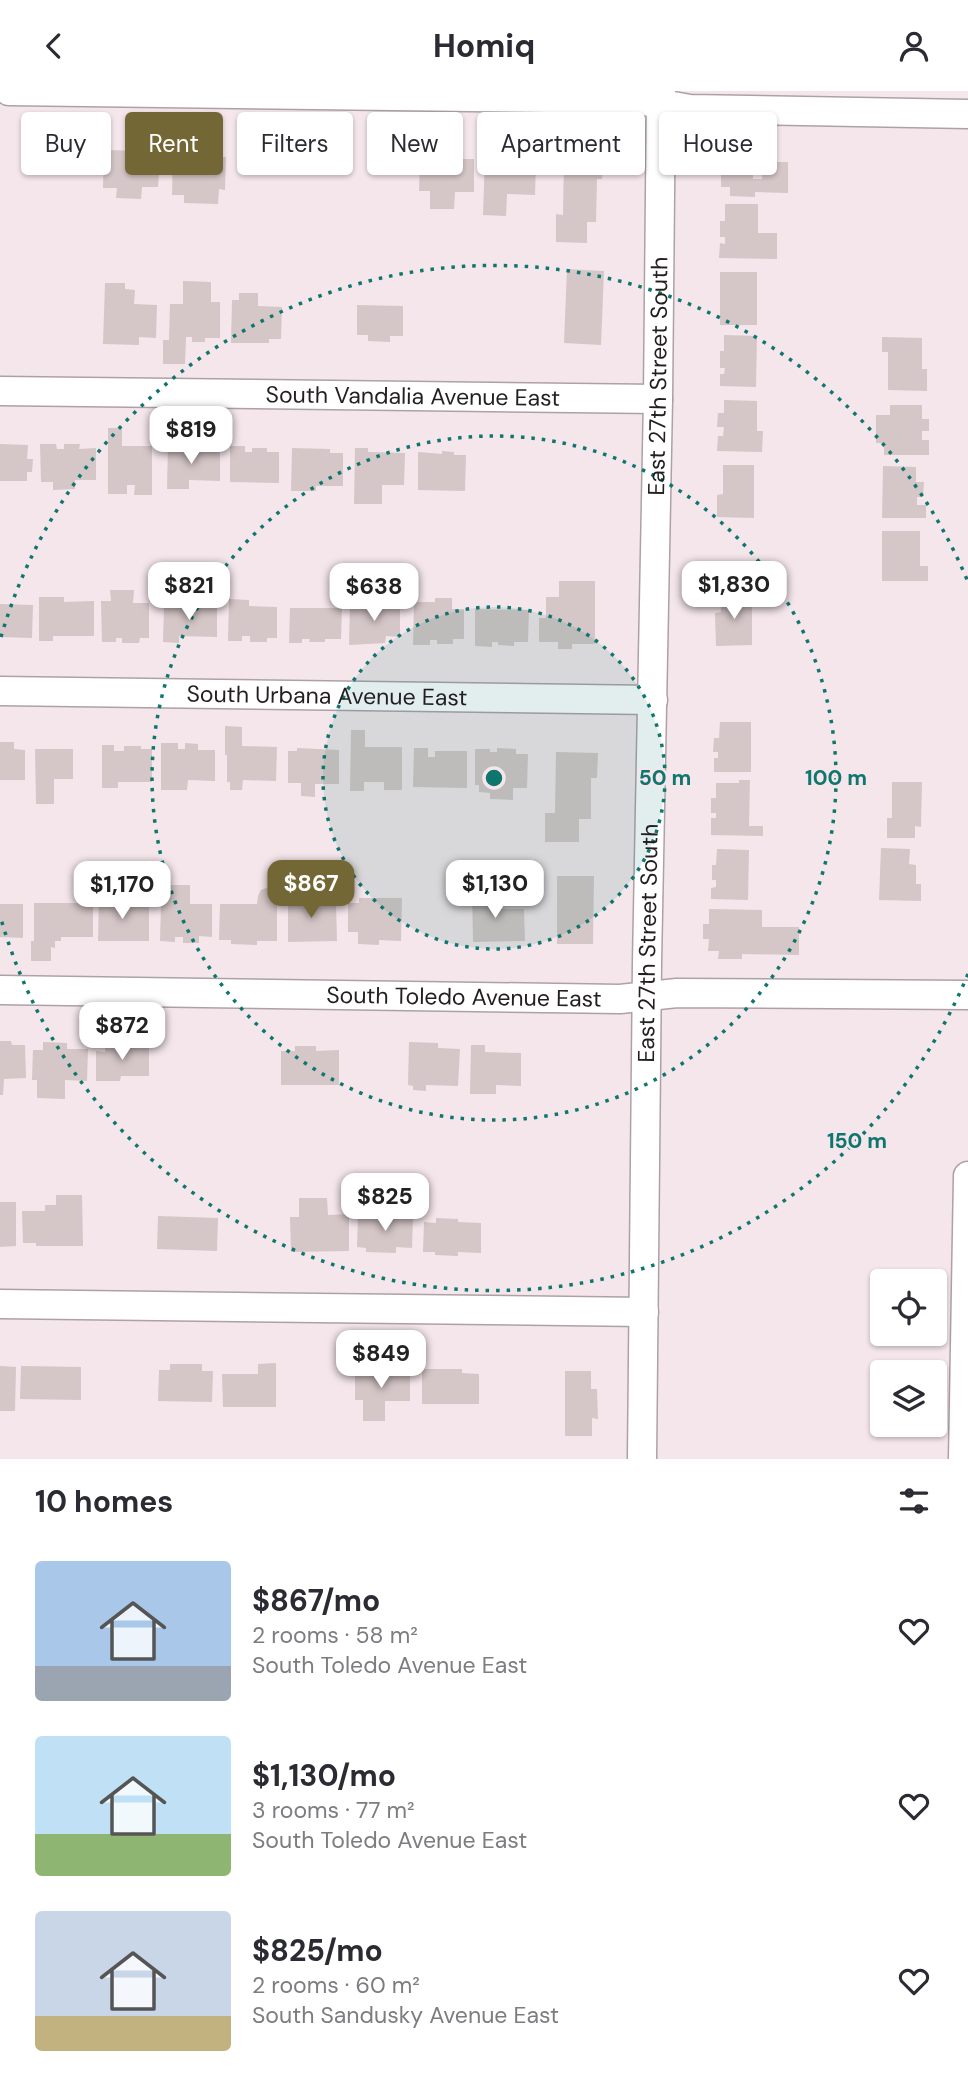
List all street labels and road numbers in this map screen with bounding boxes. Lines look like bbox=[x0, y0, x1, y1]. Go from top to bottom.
street label: East 27th Street South bbox=[641, 256, 674, 496]
street label: South Vandalia Avenue East bbox=[266, 379, 560, 413]
street label: South Urbana Avenue East bbox=[186, 679, 468, 712]
street label: East 27th Street South bbox=[631, 823, 665, 1063]
street label: South Toledo Avenue East bbox=[326, 980, 602, 1014]

